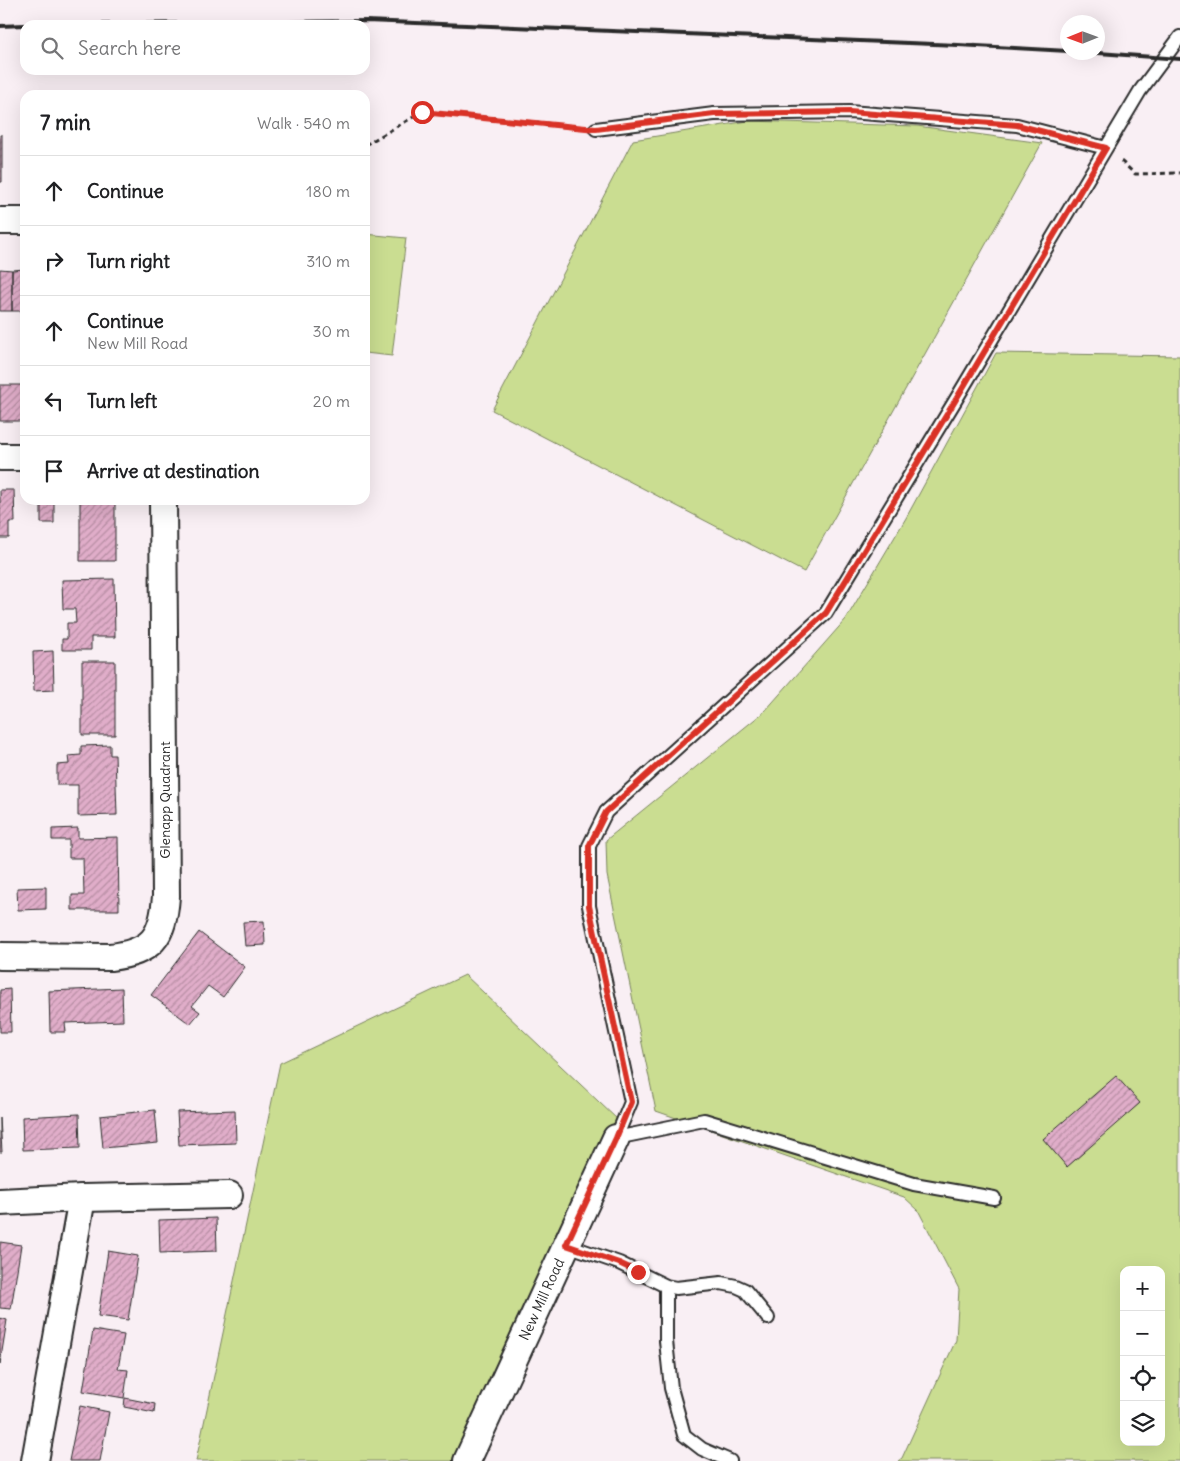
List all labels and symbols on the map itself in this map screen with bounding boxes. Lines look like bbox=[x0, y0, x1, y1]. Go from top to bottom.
north arrow bbox=[1060, 15, 1105, 60]
route start bbox=[411, 101, 434, 124]
street label: Glenapp Quadrant bbox=[156, 741, 174, 859]
street label: New Mill Road bbox=[515, 1255, 568, 1343]
route end bbox=[627, 1261, 650, 1284]

